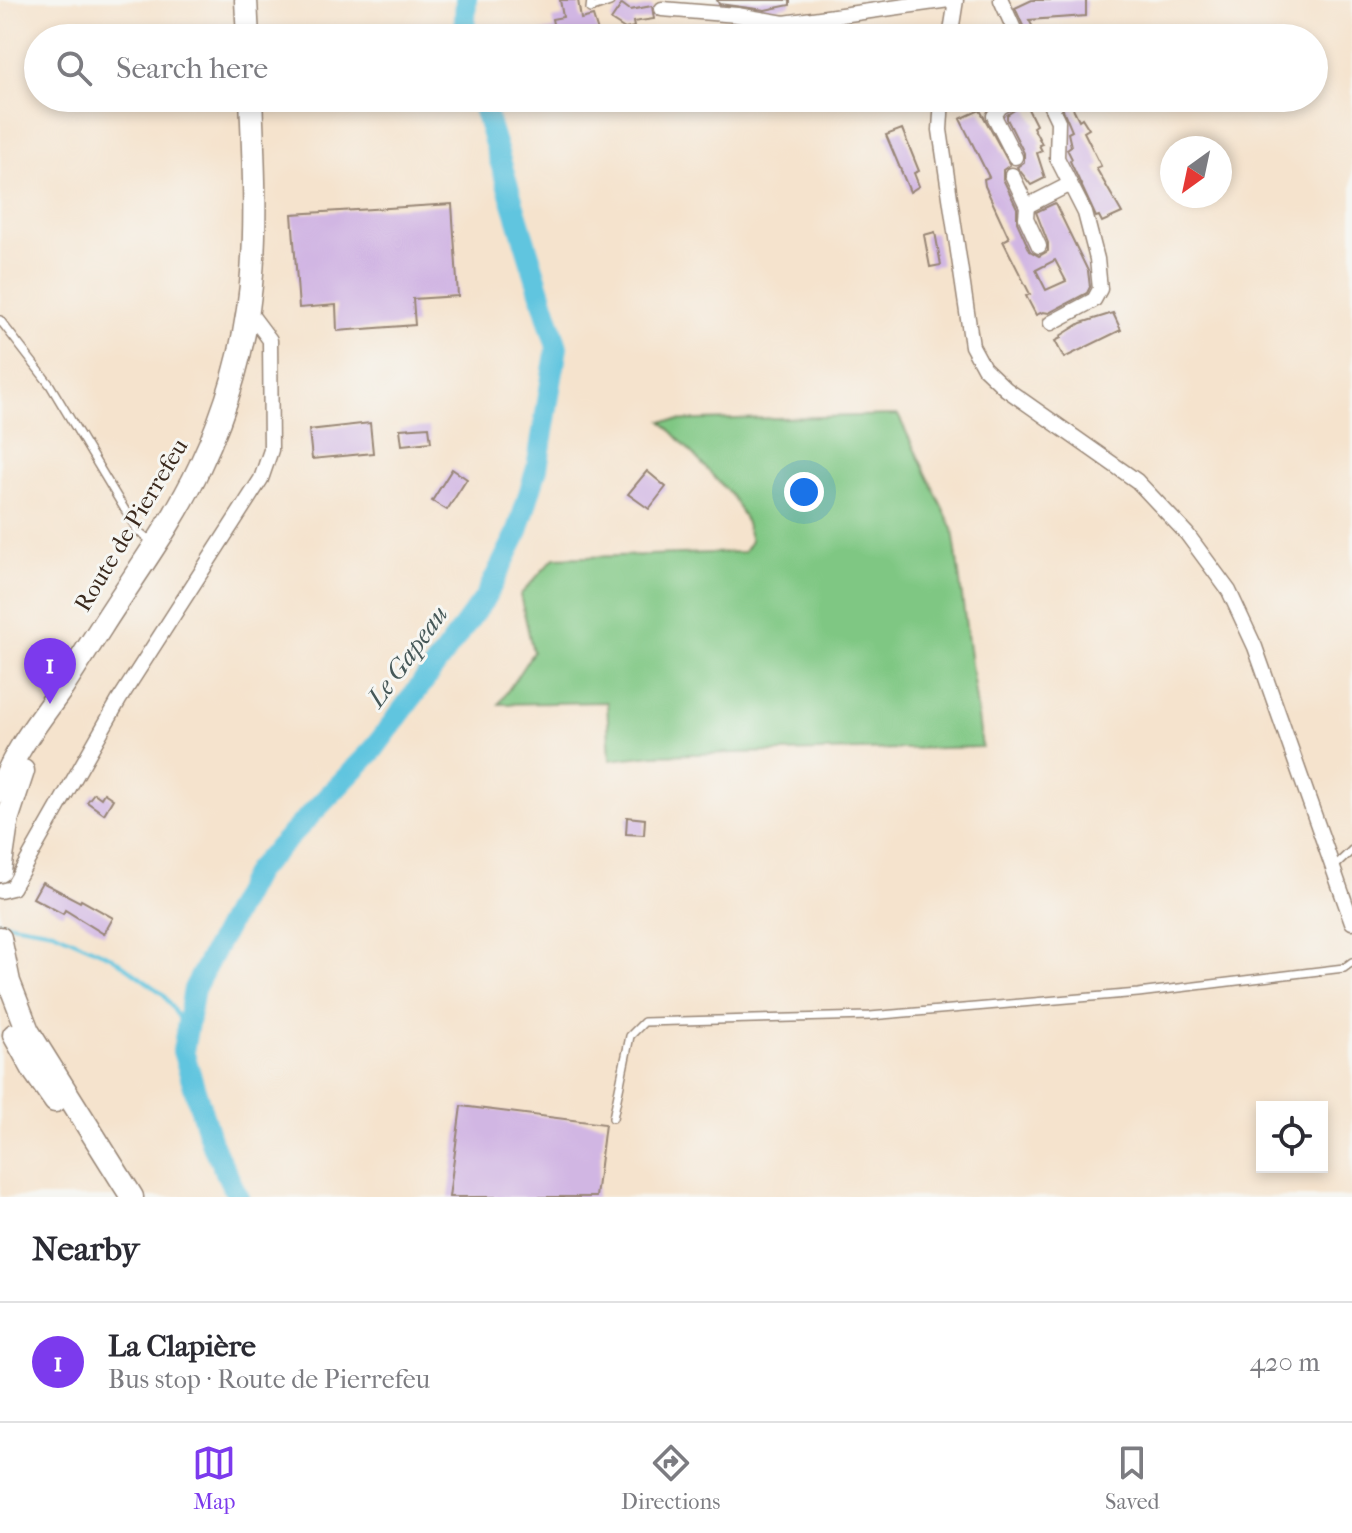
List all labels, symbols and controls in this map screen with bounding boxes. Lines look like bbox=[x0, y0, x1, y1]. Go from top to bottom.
search box bbox=[24, 24, 1328, 112]
icon: search bbox=[52, 46, 96, 90]
text: Search here bbox=[116, 51, 268, 86]
north arrow bbox=[1160, 136, 1232, 208]
street label: Route de Pierrefeu bbox=[68, 433, 194, 616]
your location bbox=[784, 472, 824, 512]
water label: Le Gapeau bbox=[359, 600, 454, 715]
pin: 1 bbox=[24, 638, 76, 704]
map controls bbox=[1256, 1101, 1328, 1173]
button: locate bbox=[1256, 1101, 1328, 1173]
text: Nearby bbox=[32, 1229, 139, 1269]
text: La Clapière bbox=[108, 1329, 256, 1364]
text: 1 bbox=[53, 1347, 63, 1378]
text: 420 m bbox=[1250, 1347, 1320, 1378]
text: Bus stop · Route de Pierrefeu bbox=[108, 1364, 430, 1395]
tab: Map bbox=[192, 1441, 236, 1515]
tab: Directions bbox=[621, 1441, 720, 1515]
tab: Saved bbox=[1105, 1441, 1160, 1515]

